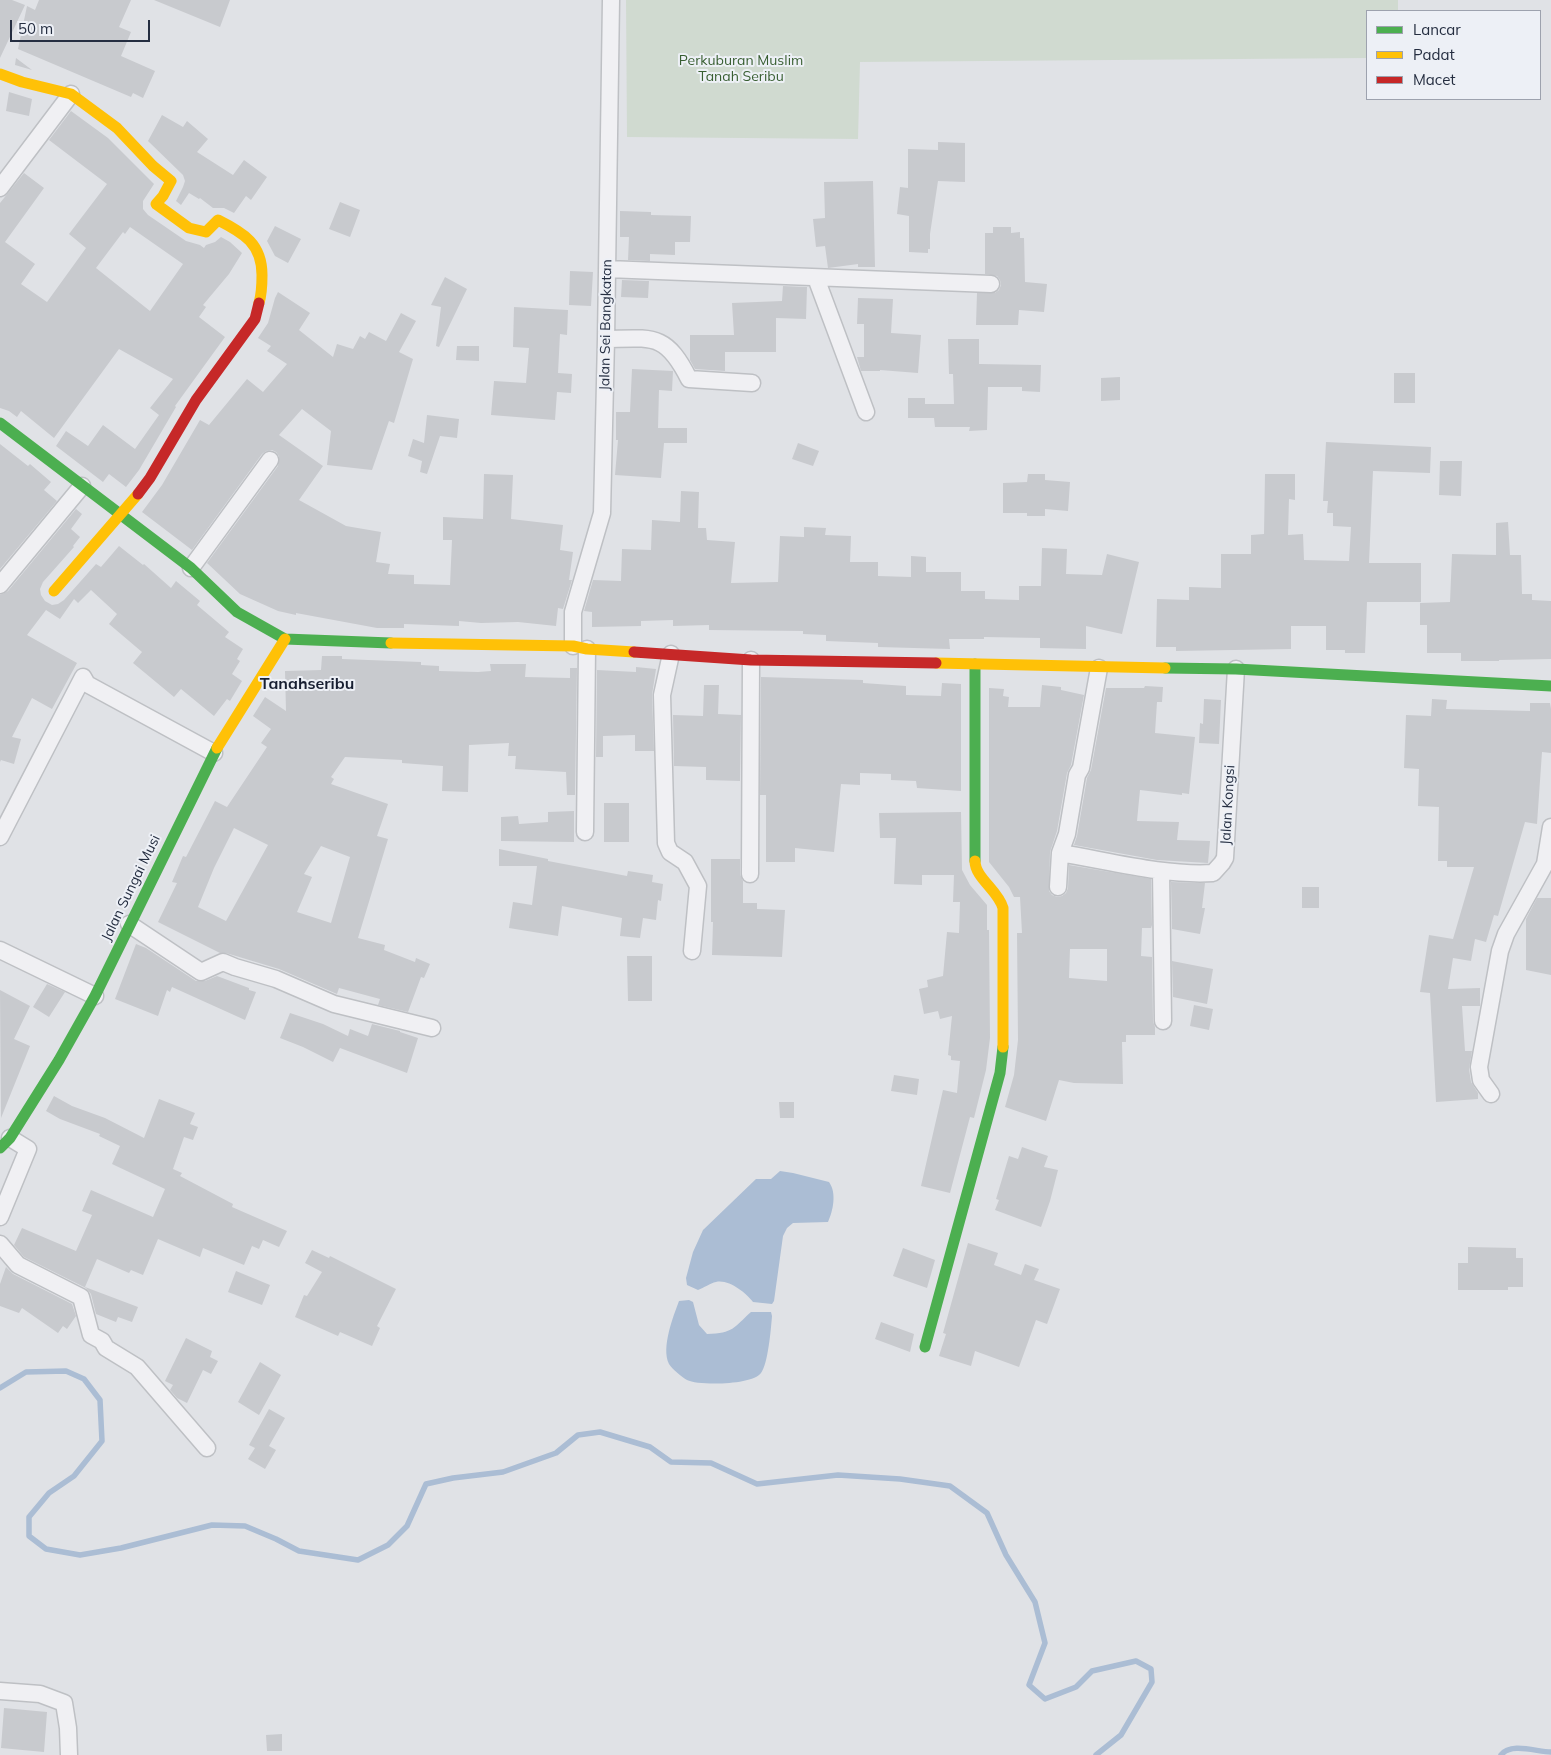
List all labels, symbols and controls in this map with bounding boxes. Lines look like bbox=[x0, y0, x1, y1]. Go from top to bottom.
scale bar bbox=[12, 10, 152, 42]
legend bbox=[1366, 10, 1541, 100]
text: 50 m bbox=[18, 19, 53, 38]
text: Lancar bbox=[1413, 20, 1461, 39]
text: Padat bbox=[1413, 45, 1455, 64]
park label: Perkuburan Muslim Tanah Seribu bbox=[679, 53, 803, 85]
text: Macet bbox=[1413, 70, 1456, 89]
street label: Jalan Sei Bangkatan bbox=[596, 259, 616, 391]
district label: Tanahseribu bbox=[260, 674, 354, 694]
street label: Jalan Kongsi bbox=[1218, 765, 1238, 845]
street label: Jalan Sungai Musi bbox=[98, 832, 164, 944]

